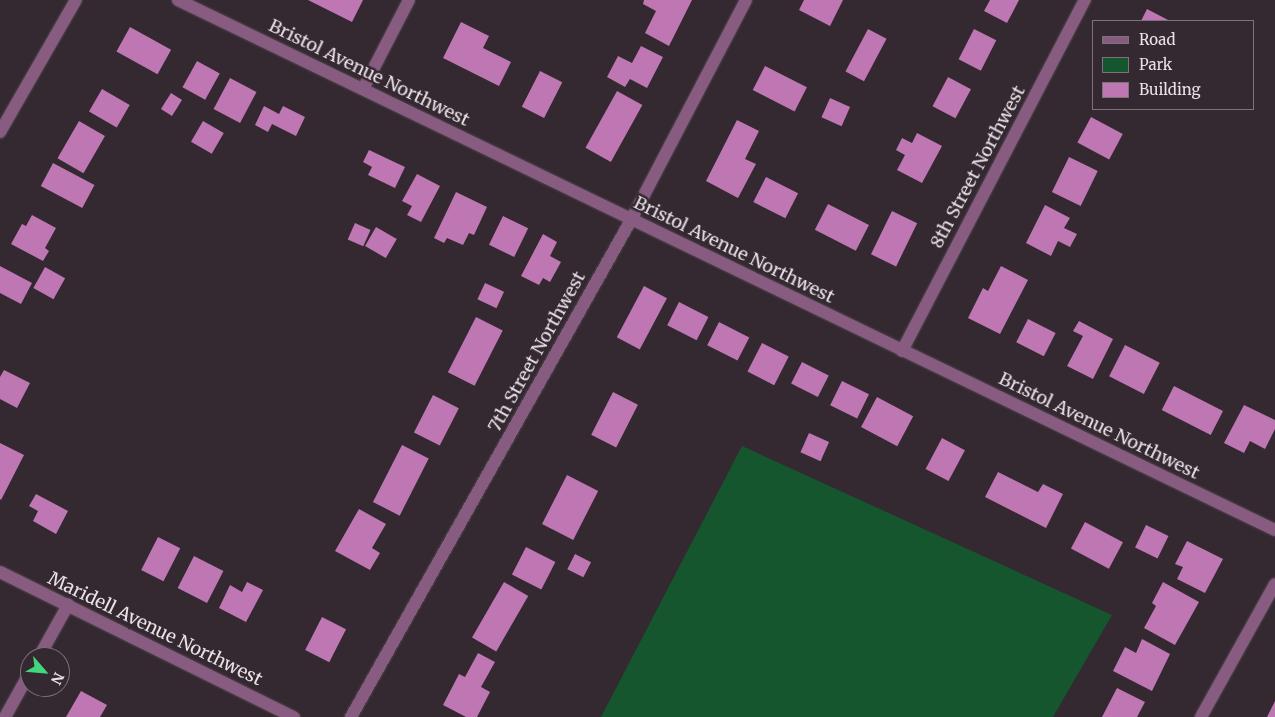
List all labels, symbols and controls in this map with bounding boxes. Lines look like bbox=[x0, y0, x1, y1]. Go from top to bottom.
street label: Bristol Avenue Northwest bbox=[265, 15, 473, 131]
legend bbox=[1092, 20, 1255, 110]
text: Road bbox=[1139, 30, 1175, 49]
text: Park bbox=[1139, 55, 1172, 74]
text: Building bbox=[1139, 80, 1201, 99]
street label: 8th Street Northwest bbox=[926, 82, 1030, 252]
street label: Bristol Avenue Northwest bbox=[630, 192, 838, 308]
street label: 7th Street Northwest bbox=[484, 268, 590, 436]
street label: Bristol Avenue Northwest bbox=[995, 368, 1203, 484]
street label: Maridell Avenue Northwest bbox=[44, 568, 266, 690]
north arrow bbox=[20, 647, 70, 697]

